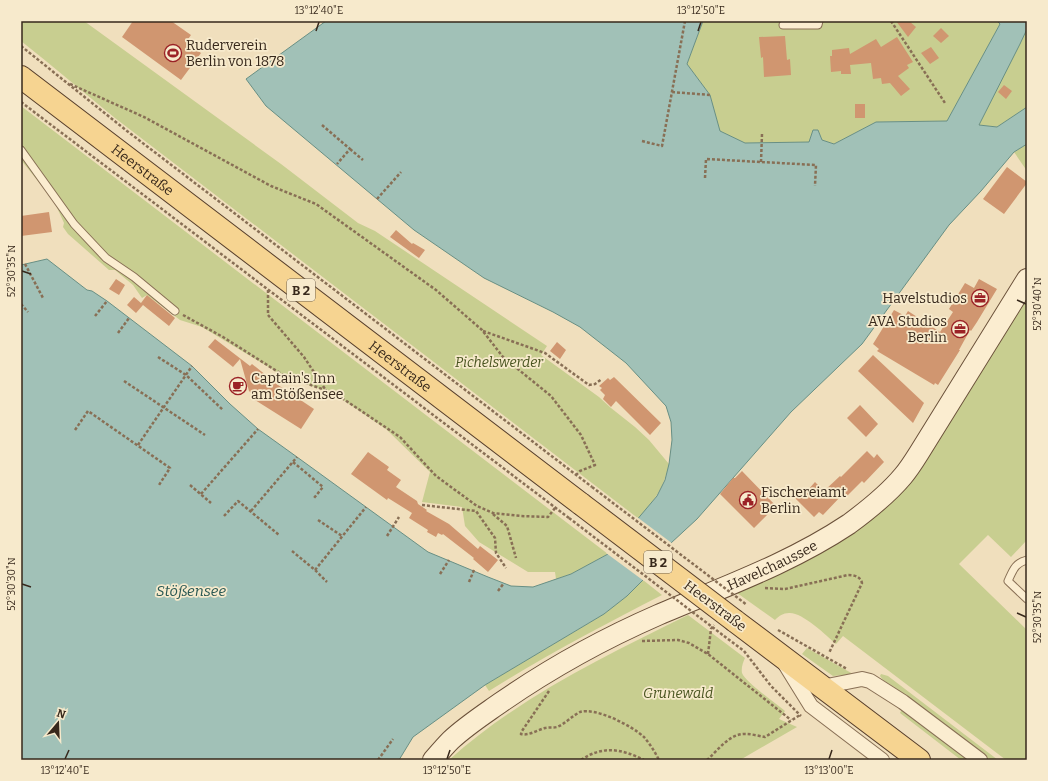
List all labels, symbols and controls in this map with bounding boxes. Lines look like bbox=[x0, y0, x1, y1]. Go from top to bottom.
text: 13°12'40"E bbox=[295, 5, 343, 17]
text: 13°12'50"E bbox=[677, 5, 725, 17]
place label: Ruderverein Berlin von 1878 bbox=[186, 37, 284, 70]
sports icon: Ruderverein Berlin von 1878 bbox=[163, 43, 183, 63]
street label: Heerstraße bbox=[108, 141, 177, 199]
text: 52°30'35"N bbox=[6, 245, 18, 297]
text: 52°30'40"N bbox=[1032, 277, 1044, 331]
road number: B 2 bbox=[287, 279, 315, 301]
office icon: Havelstudios bbox=[970, 288, 990, 308]
place label: Havelstudios bbox=[882, 290, 967, 307]
place label: AVA Studios Berlin bbox=[868, 313, 947, 346]
office icon: AVA Studios Berlin bbox=[950, 319, 970, 339]
street label: Heerstraße bbox=[366, 337, 435, 395]
park label: Pichelswerder bbox=[455, 354, 544, 371]
place label: Captain's Inn am Stößensee bbox=[251, 370, 343, 403]
cafe icon: Captain's Inn am Stößensee bbox=[228, 376, 248, 396]
place label: Fischereiamt Berlin bbox=[761, 484, 846, 517]
public building icon: Fischereiamt Berlin bbox=[738, 490, 758, 510]
street label: Havelchaussee bbox=[724, 537, 820, 594]
road number: B 2 bbox=[644, 551, 672, 573]
text: 52°30'30"N bbox=[6, 557, 18, 611]
street label: Heerstraße bbox=[680, 577, 750, 635]
water label: Stößensee bbox=[156, 582, 226, 600]
text: 52°30'35"N bbox=[1032, 591, 1044, 643]
park label: Grunewald bbox=[643, 685, 713, 702]
north arrow bbox=[38, 703, 78, 743]
text: N bbox=[55, 706, 68, 722]
text: 13°12'40"E bbox=[41, 765, 89, 777]
text: 13°12'50"E bbox=[423, 765, 471, 777]
text: 13°13'00"E bbox=[805, 765, 853, 777]

